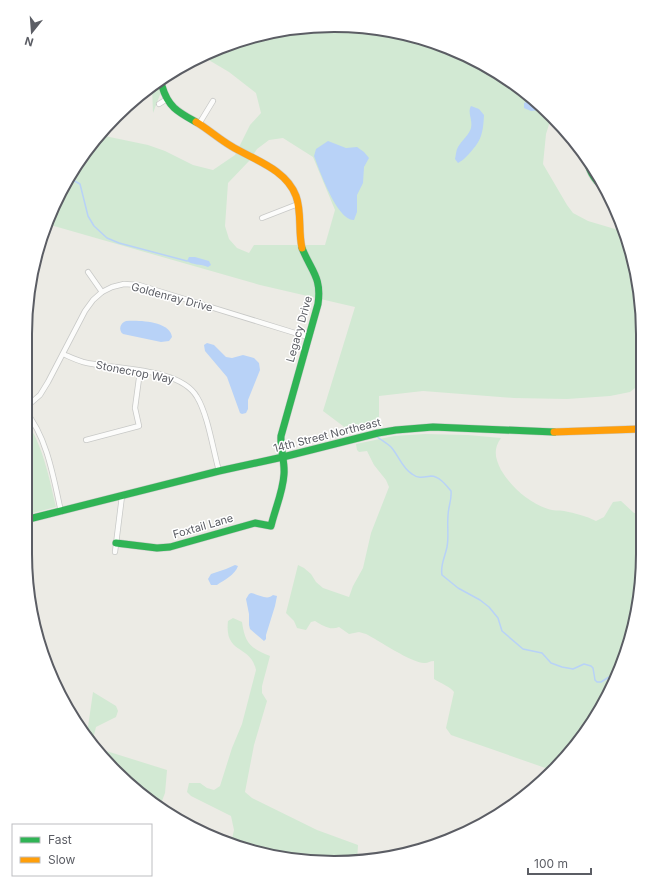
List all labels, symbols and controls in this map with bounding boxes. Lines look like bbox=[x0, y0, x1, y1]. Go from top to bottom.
north arrow bbox=[12, 12, 52, 52]
text: N bbox=[23, 34, 35, 49]
street label: Goldenray Drive bbox=[130, 279, 214, 315]
street label: Legacy Drive bbox=[283, 294, 315, 364]
street label: Stonecrop Way bbox=[95, 358, 175, 386]
street label: 14th Street Northeast bbox=[272, 415, 383, 455]
street label: Foxtail Lane bbox=[171, 511, 235, 541]
legend bbox=[12, 824, 152, 876]
text: Fast bbox=[48, 832, 72, 847]
scale bar bbox=[528, 850, 591, 876]
text: Slow bbox=[48, 852, 76, 867]
text: 100 m bbox=[534, 856, 568, 871]

